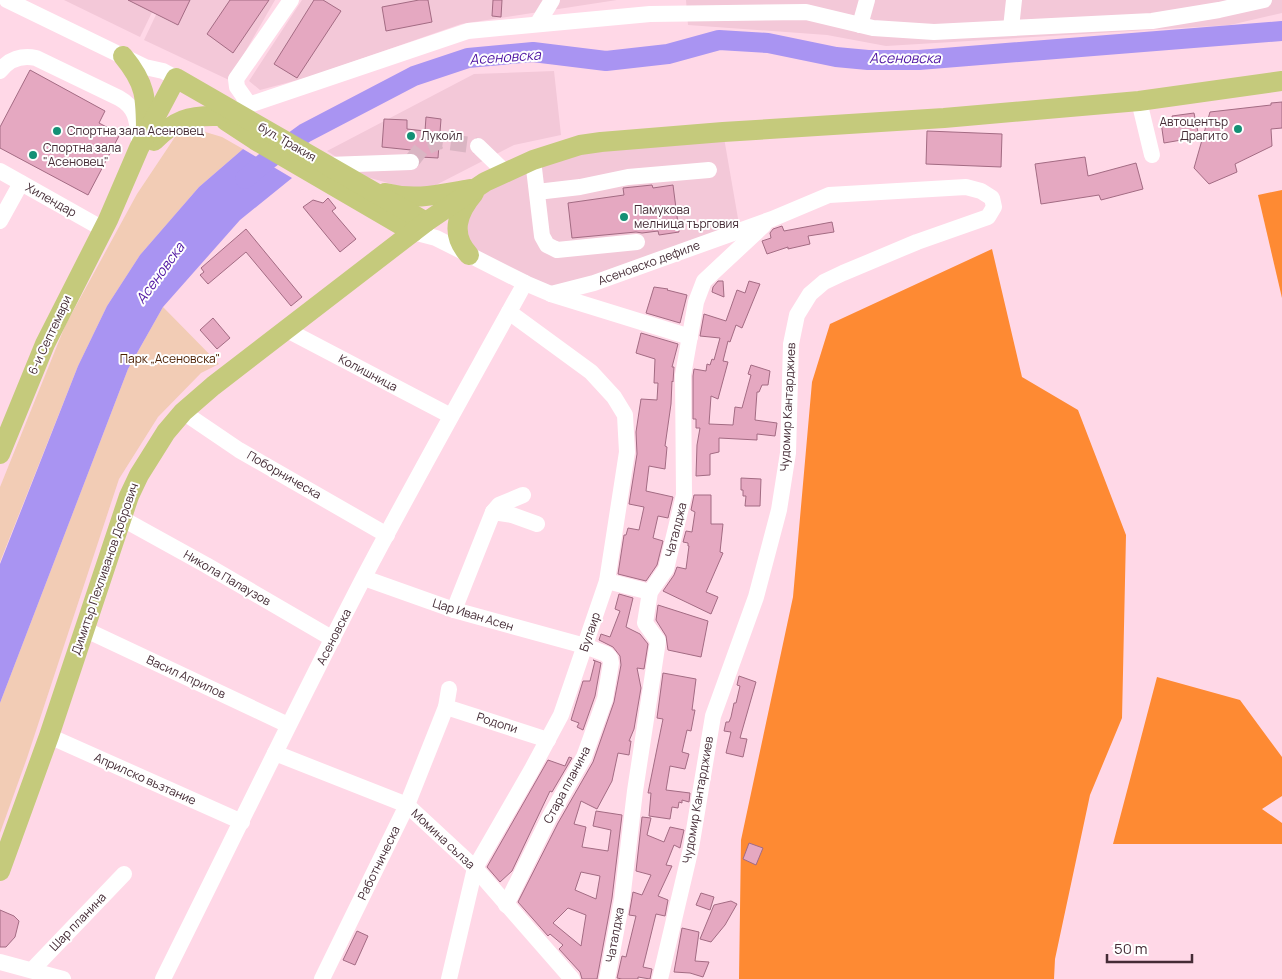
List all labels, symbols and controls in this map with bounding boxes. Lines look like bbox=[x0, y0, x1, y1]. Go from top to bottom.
water label: Асеновска bbox=[469, 44, 542, 68]
water label: Асеновска bbox=[869, 48, 942, 67]
place label: Автоцентър Драгито bbox=[1160, 113, 1228, 144]
street label: бул. Тракия bbox=[255, 118, 320, 165]
place label: Спортна зала Асеновец bbox=[67, 122, 204, 139]
marker: Автоцентър Драгито bbox=[1232, 123, 1244, 135]
marker: Спортна зала Асеновец bbox=[51, 125, 63, 137]
place label: Лукойл bbox=[421, 127, 462, 144]
marker: Лукойл bbox=[405, 130, 417, 142]
place label: Спортна зала "Асеновец" bbox=[43, 139, 121, 170]
marker: Спортна зала "Асеновец" bbox=[27, 149, 39, 161]
street label: Хилендар bbox=[23, 179, 80, 221]
place label: Памукова мелница търговия bbox=[634, 201, 739, 232]
marker: Памукова мелница търговия bbox=[618, 211, 630, 223]
street label: Асеновско дефиле bbox=[595, 236, 702, 289]
water label: Асеновска bbox=[131, 237, 189, 307]
street label: 6-и Септември bbox=[24, 292, 75, 377]
street label: Чудомир Кантарджиев bbox=[776, 342, 799, 472]
park label: Парк „Асеновска" bbox=[120, 350, 220, 367]
street label: Колишница bbox=[336, 350, 401, 395]
street label: Поборническа bbox=[244, 446, 325, 503]
street label: Димитър Пехливанов Добрович bbox=[67, 480, 142, 657]
street label: Чаталджа bbox=[661, 501, 691, 559]
street label: Никола Палаузов bbox=[181, 546, 274, 610]
street label: Цар Иван Асен bbox=[431, 594, 516, 635]
street label: Асеновска bbox=[312, 606, 355, 668]
street label: Булаир bbox=[575, 610, 604, 654]
street label: Васил Априлов bbox=[144, 651, 229, 703]
street label: Родопи bbox=[474, 708, 520, 737]
street label: Чудомир Кантарджиев bbox=[678, 734, 717, 865]
street label: Стара планина bbox=[539, 743, 594, 826]
street label: Априлско възтание bbox=[92, 748, 199, 809]
street label: Момина сълза bbox=[408, 805, 479, 873]
street label: Работническа bbox=[353, 823, 404, 903]
street label: Шар планина bbox=[45, 889, 110, 955]
street label: Чаталджа bbox=[601, 906, 628, 964]
scale bar bbox=[1107, 932, 1192, 964]
text: 50 m bbox=[1114, 938, 1148, 959]

